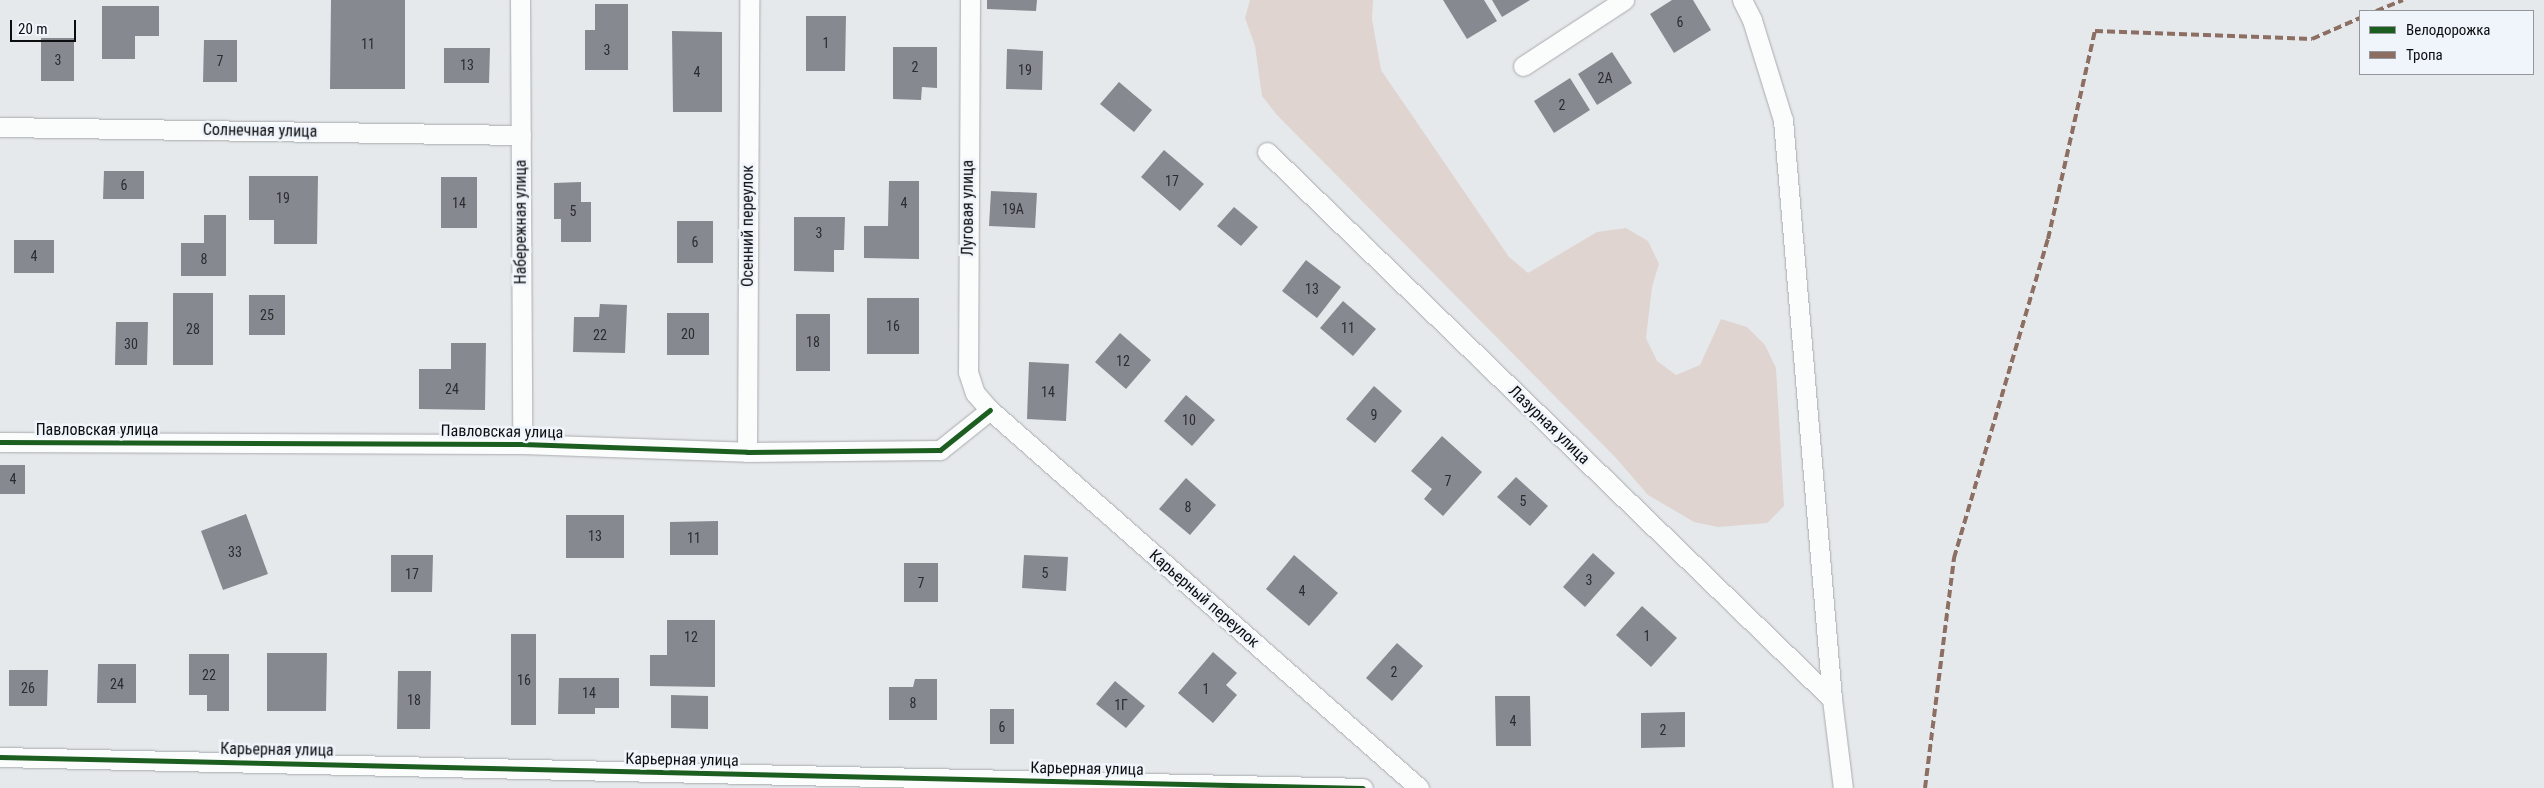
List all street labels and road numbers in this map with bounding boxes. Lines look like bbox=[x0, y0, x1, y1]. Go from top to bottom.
street label: Солнечная улица bbox=[203, 120, 317, 142]
street label: Набережная улица bbox=[511, 160, 531, 284]
street label: Луговая улица bbox=[958, 160, 978, 256]
street label: Осенний переулок bbox=[738, 165, 758, 287]
street label: Лазурная улица bbox=[1505, 382, 1593, 468]
street label: Павловская улица bbox=[36, 420, 158, 440]
street label: Павловская улица bbox=[440, 421, 564, 443]
street label: Карьерный переулок bbox=[1145, 546, 1263, 652]
street label: Карьерная улица bbox=[220, 739, 334, 761]
street label: Карьерная улица bbox=[625, 749, 739, 771]
street label: Карьерная улица bbox=[1030, 758, 1144, 780]

